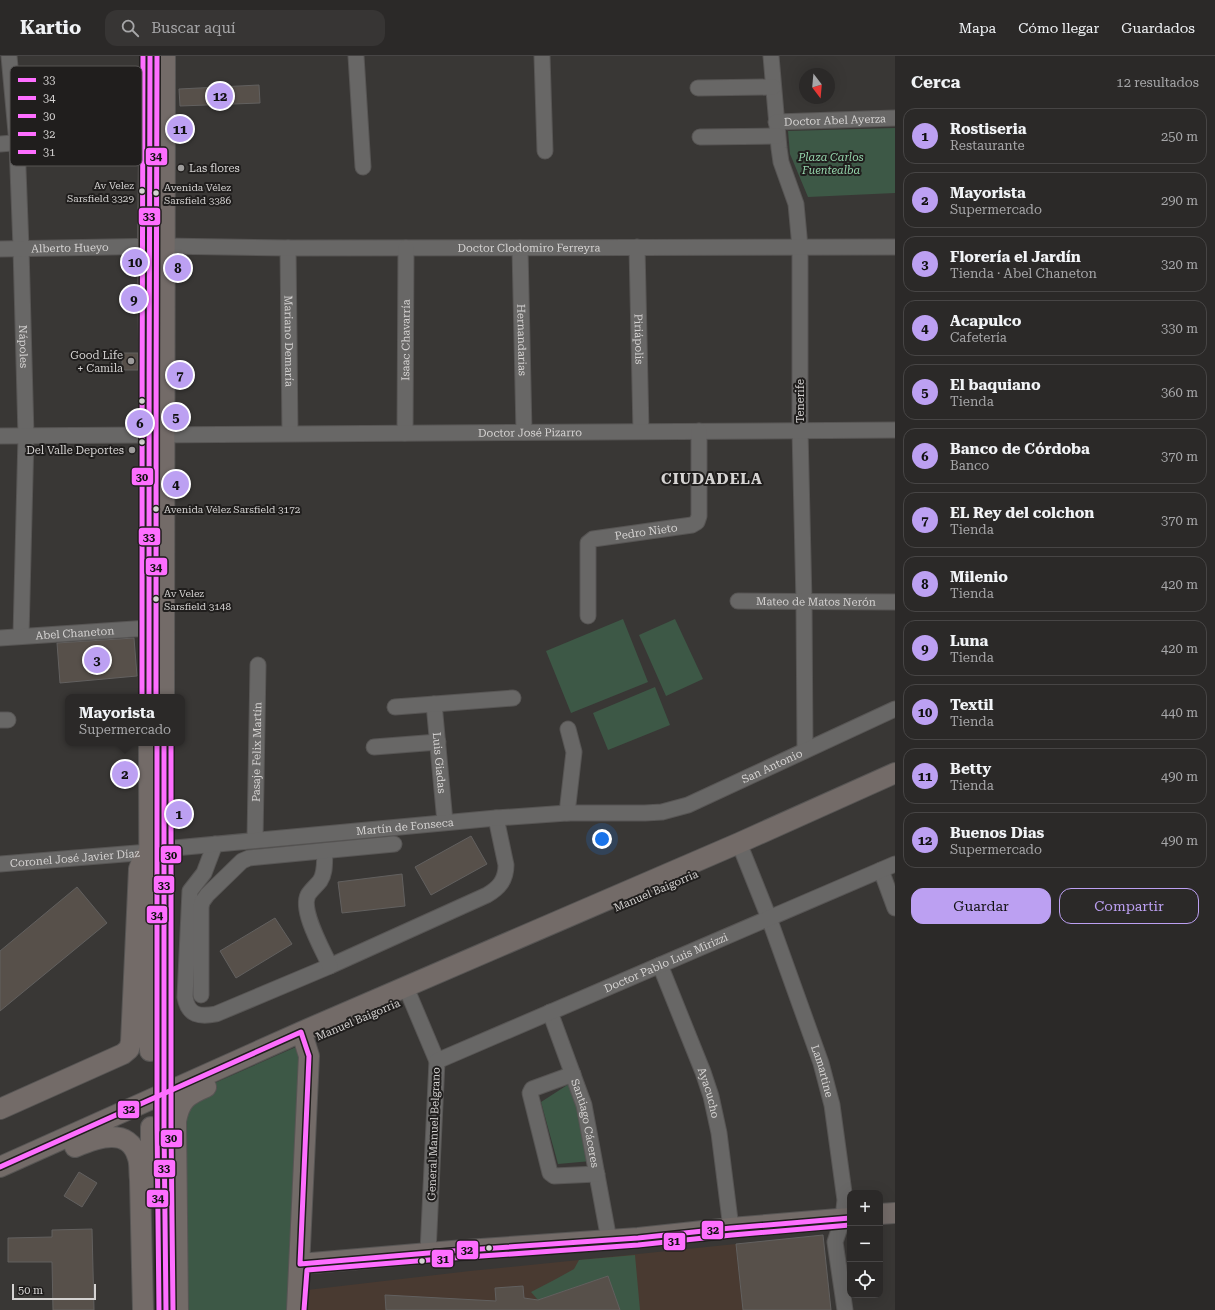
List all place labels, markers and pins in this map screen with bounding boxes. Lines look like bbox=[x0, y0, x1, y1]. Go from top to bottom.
pin: 12 bbox=[207, 81, 233, 111]
pin: 11 bbox=[167, 114, 193, 144]
place label: Las flores bbox=[189, 162, 240, 175]
marker: Las flores bbox=[176, 163, 186, 173]
place label: Av Velez Sarsfield 3329 bbox=[67, 180, 134, 204]
place label: Avenida Vélez Sarsfield 3386 bbox=[164, 182, 231, 206]
marker: Av Velez Sarsfield 3329 bbox=[137, 186, 147, 196]
marker: Avenida Vélez Sarsfield 3386 bbox=[151, 188, 161, 198]
pin: 10 bbox=[122, 247, 148, 277]
pin: 8 bbox=[165, 253, 191, 283]
pin: 9 bbox=[121, 284, 147, 314]
place label: Good Life + Camila bbox=[70, 349, 123, 375]
marker: Good Life + Camila bbox=[126, 356, 136, 366]
pin: 7 bbox=[167, 360, 193, 390]
unlabelled marker bbox=[137, 396, 147, 406]
pin: 5 bbox=[163, 402, 189, 432]
pin: 6 bbox=[127, 408, 153, 438]
unlabelled marker bbox=[137, 437, 147, 447]
place label: Del Valle Deportes bbox=[26, 444, 124, 457]
marker: Del Valle Deportes bbox=[127, 445, 137, 455]
pin: 4 bbox=[163, 469, 189, 499]
marker: Avenida Vélez Sarsfield 3172 bbox=[151, 504, 161, 514]
place label: Avenida Vélez Sarsfield 3172 bbox=[164, 504, 301, 515]
place label: Av Velez Sarsfield 3148 bbox=[164, 588, 231, 612]
marker: Av Velez Sarsfield 3148 bbox=[151, 594, 161, 604]
pin: 3 bbox=[84, 645, 110, 675]
pin: 2 bbox=[112, 759, 138, 789]
pin: 1 bbox=[166, 799, 192, 829]
unlabelled marker bbox=[484, 1243, 494, 1253]
unlabelled marker bbox=[417, 1256, 427, 1266]

